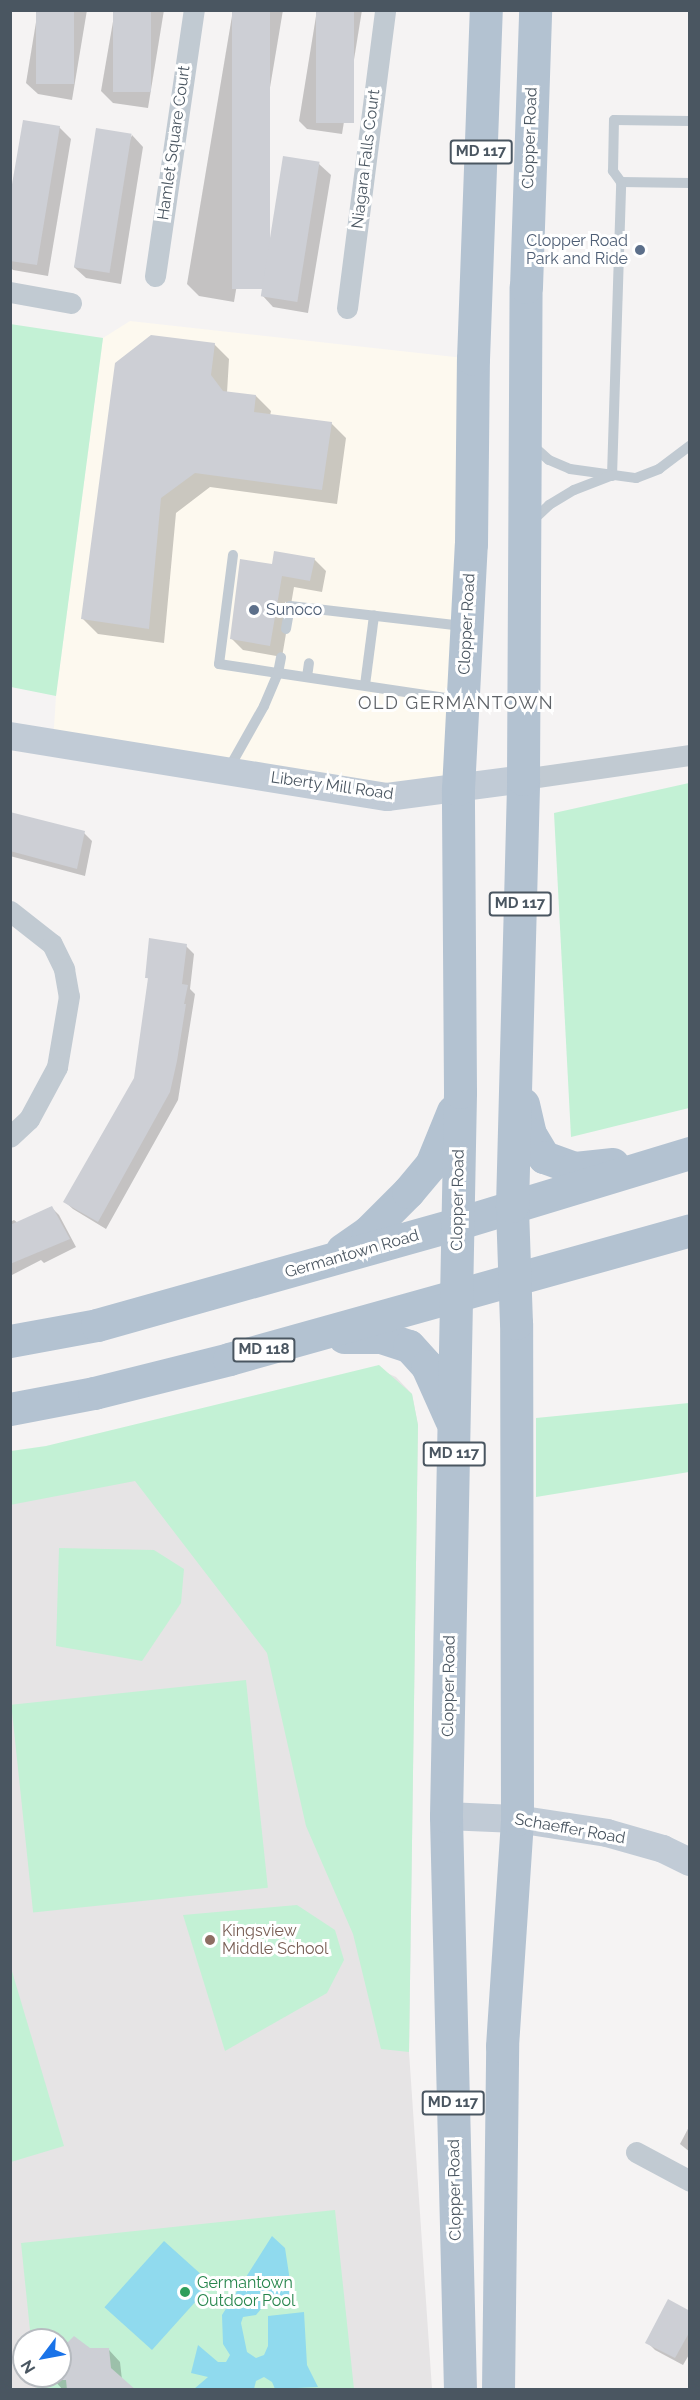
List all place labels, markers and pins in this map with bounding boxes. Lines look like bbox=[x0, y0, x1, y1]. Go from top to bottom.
place label: Clopper Road Park and Ride bbox=[526, 231, 628, 269]
marker: Clopper Road Park and Ride bbox=[633, 243, 647, 257]
place label: Sunoco bbox=[266, 600, 322, 620]
marker: Sunoco bbox=[247, 603, 261, 617]
place label: Kingsview Middle School bbox=[222, 1921, 328, 1959]
marker: Kingsview Middle School bbox=[203, 1933, 217, 1947]
place label: Germantown Outdoor Pool bbox=[197, 2273, 296, 2311]
marker: Germantown Outdoor Pool bbox=[178, 2285, 192, 2299]

